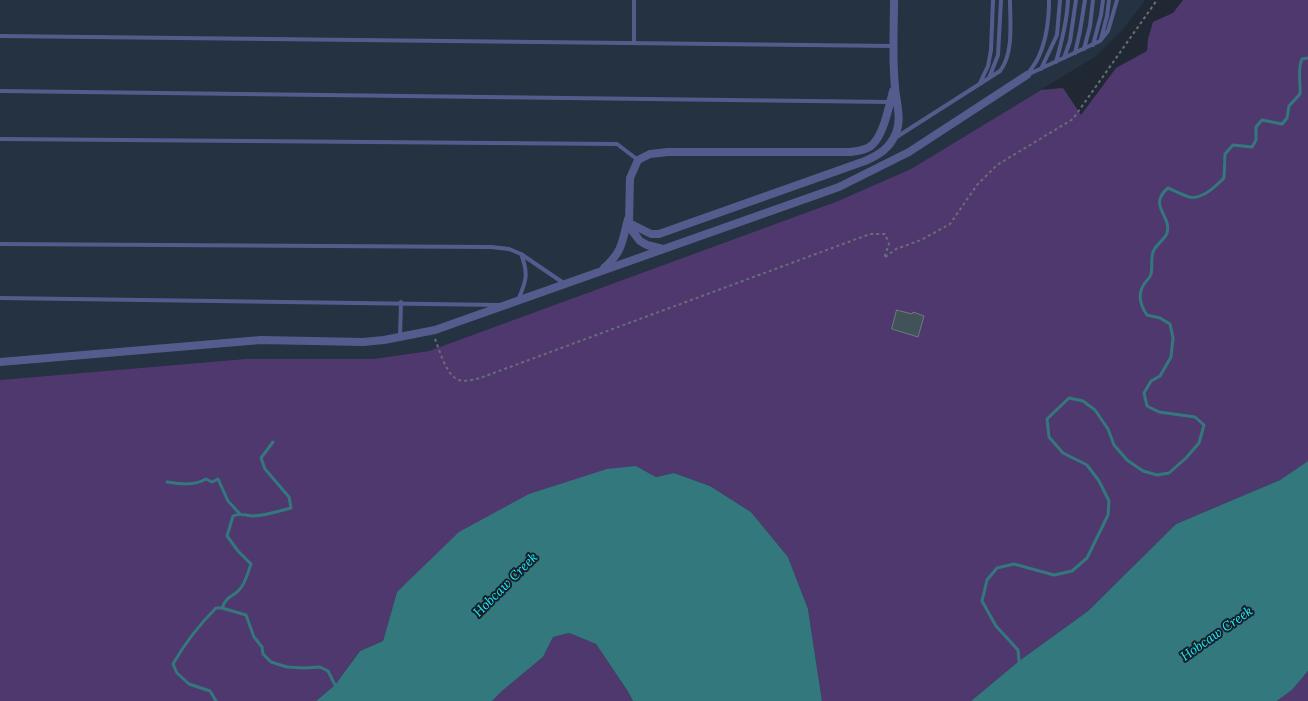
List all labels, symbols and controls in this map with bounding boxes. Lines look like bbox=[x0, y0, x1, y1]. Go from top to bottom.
water label: Hobcaw Creek bbox=[471, 550, 541, 620]
water label: Hobcaw Creek bbox=[1178, 603, 1256, 665]

